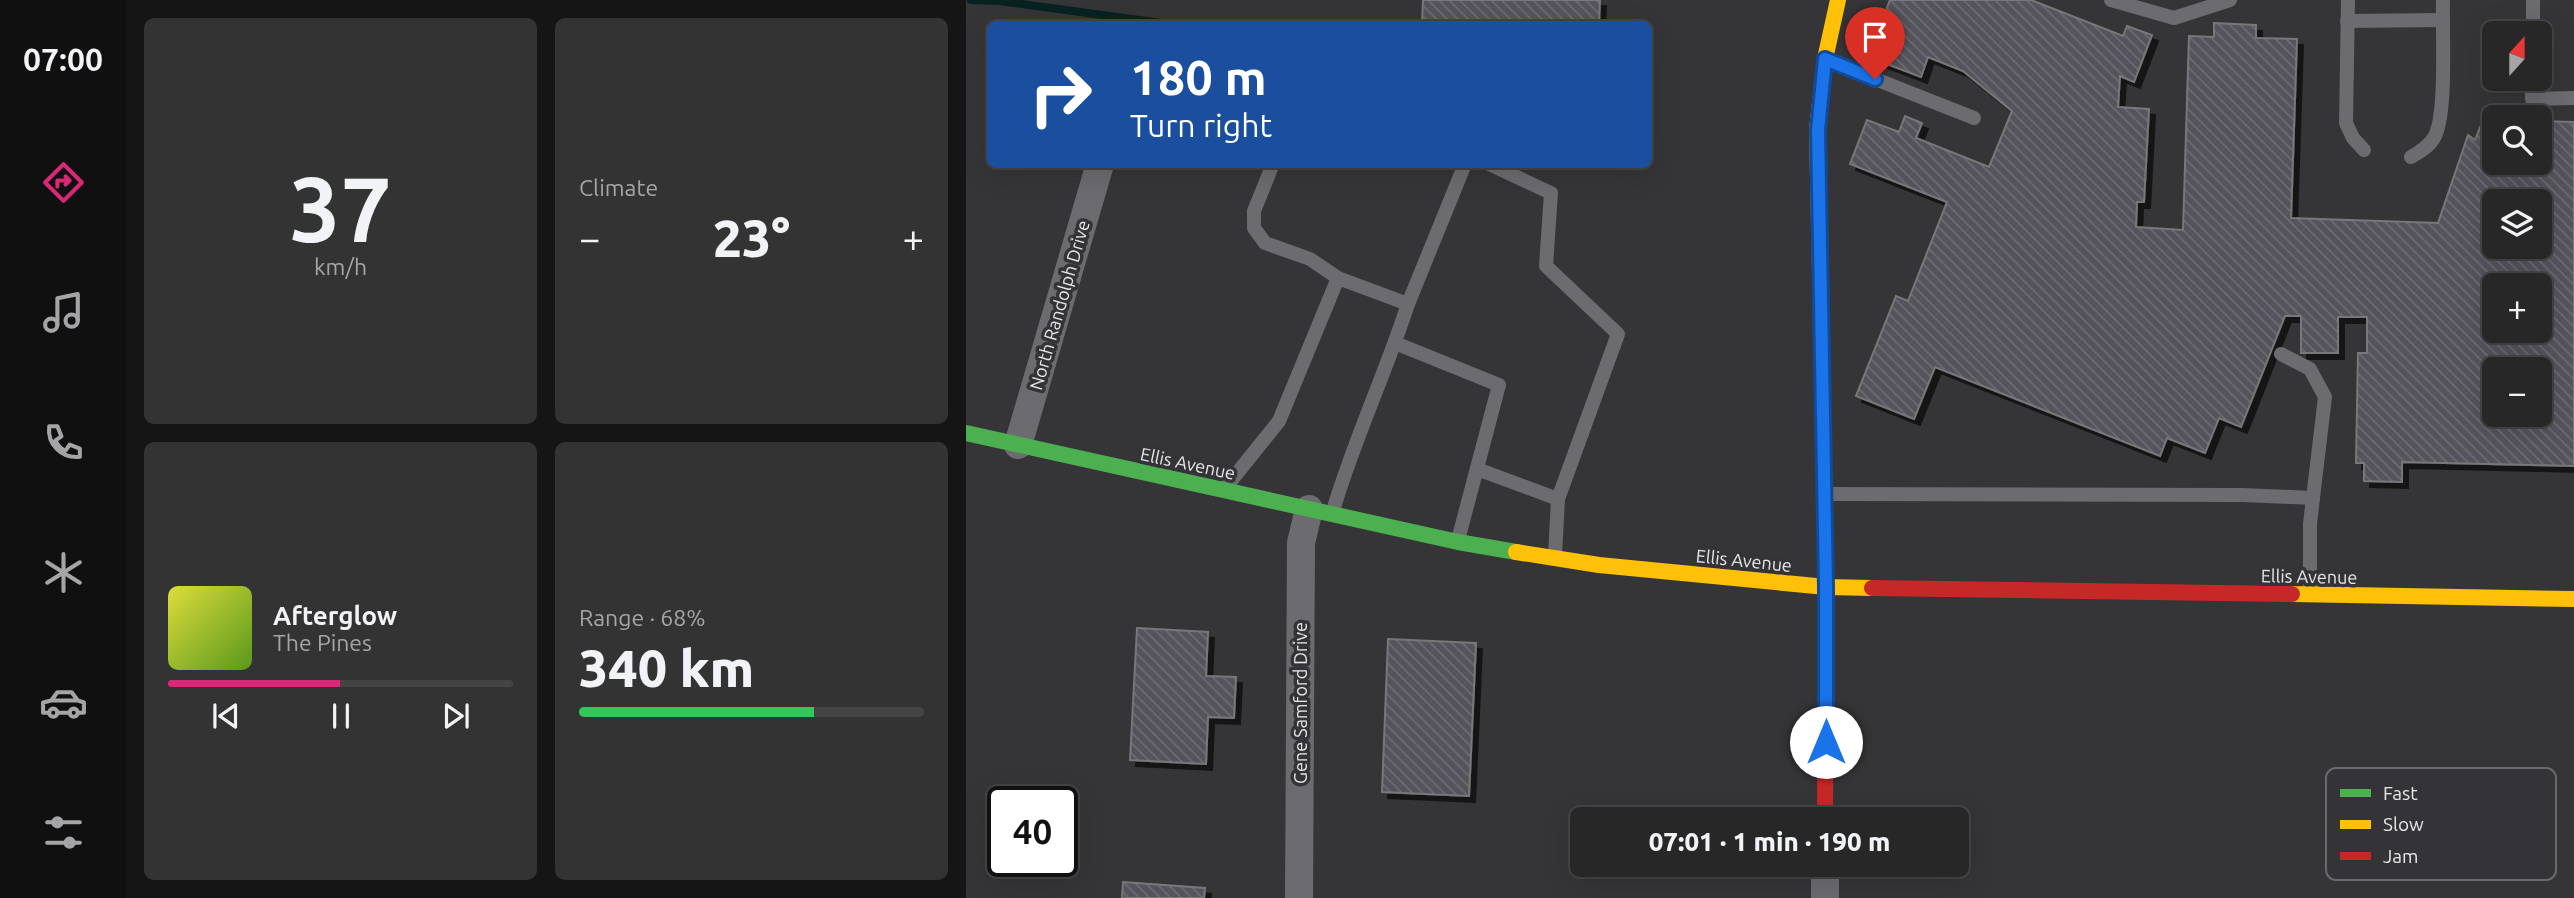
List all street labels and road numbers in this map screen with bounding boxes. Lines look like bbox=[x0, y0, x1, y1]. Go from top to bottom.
street label: North Randolph Drive bbox=[1025, 218, 1093, 392]
street label: Ellis Avenue bbox=[1139, 443, 1237, 483]
street label: Ellis Avenue bbox=[1695, 545, 1793, 575]
street label: Ellis Avenue bbox=[2261, 565, 2357, 587]
street label: Gene Samford Drive bbox=[1290, 622, 1310, 784]

